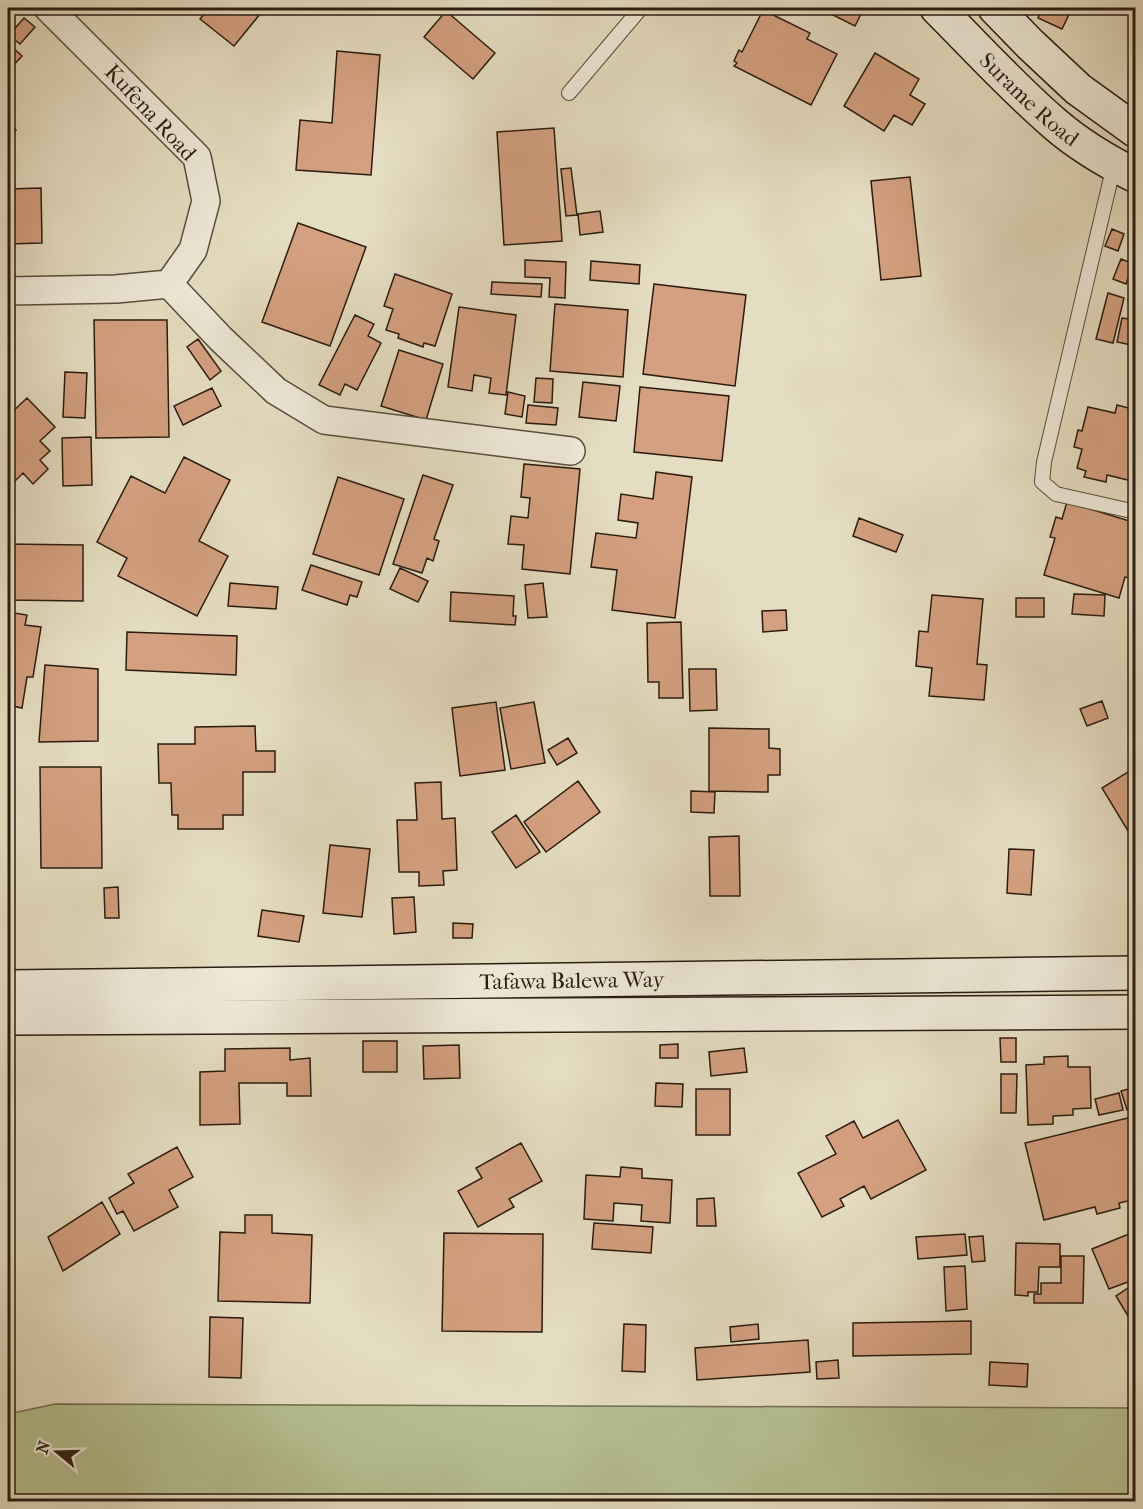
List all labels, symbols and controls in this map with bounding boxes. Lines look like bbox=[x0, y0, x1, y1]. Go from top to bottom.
street label: Surame Road bbox=[974, 47, 1085, 153]
street label: Kufena Road bbox=[99, 59, 202, 167]
street label: Tafawa Balewa Way bbox=[479, 967, 666, 995]
north arrow bbox=[27, 1422, 87, 1482]
text: N bbox=[32, 1438, 55, 1456]

